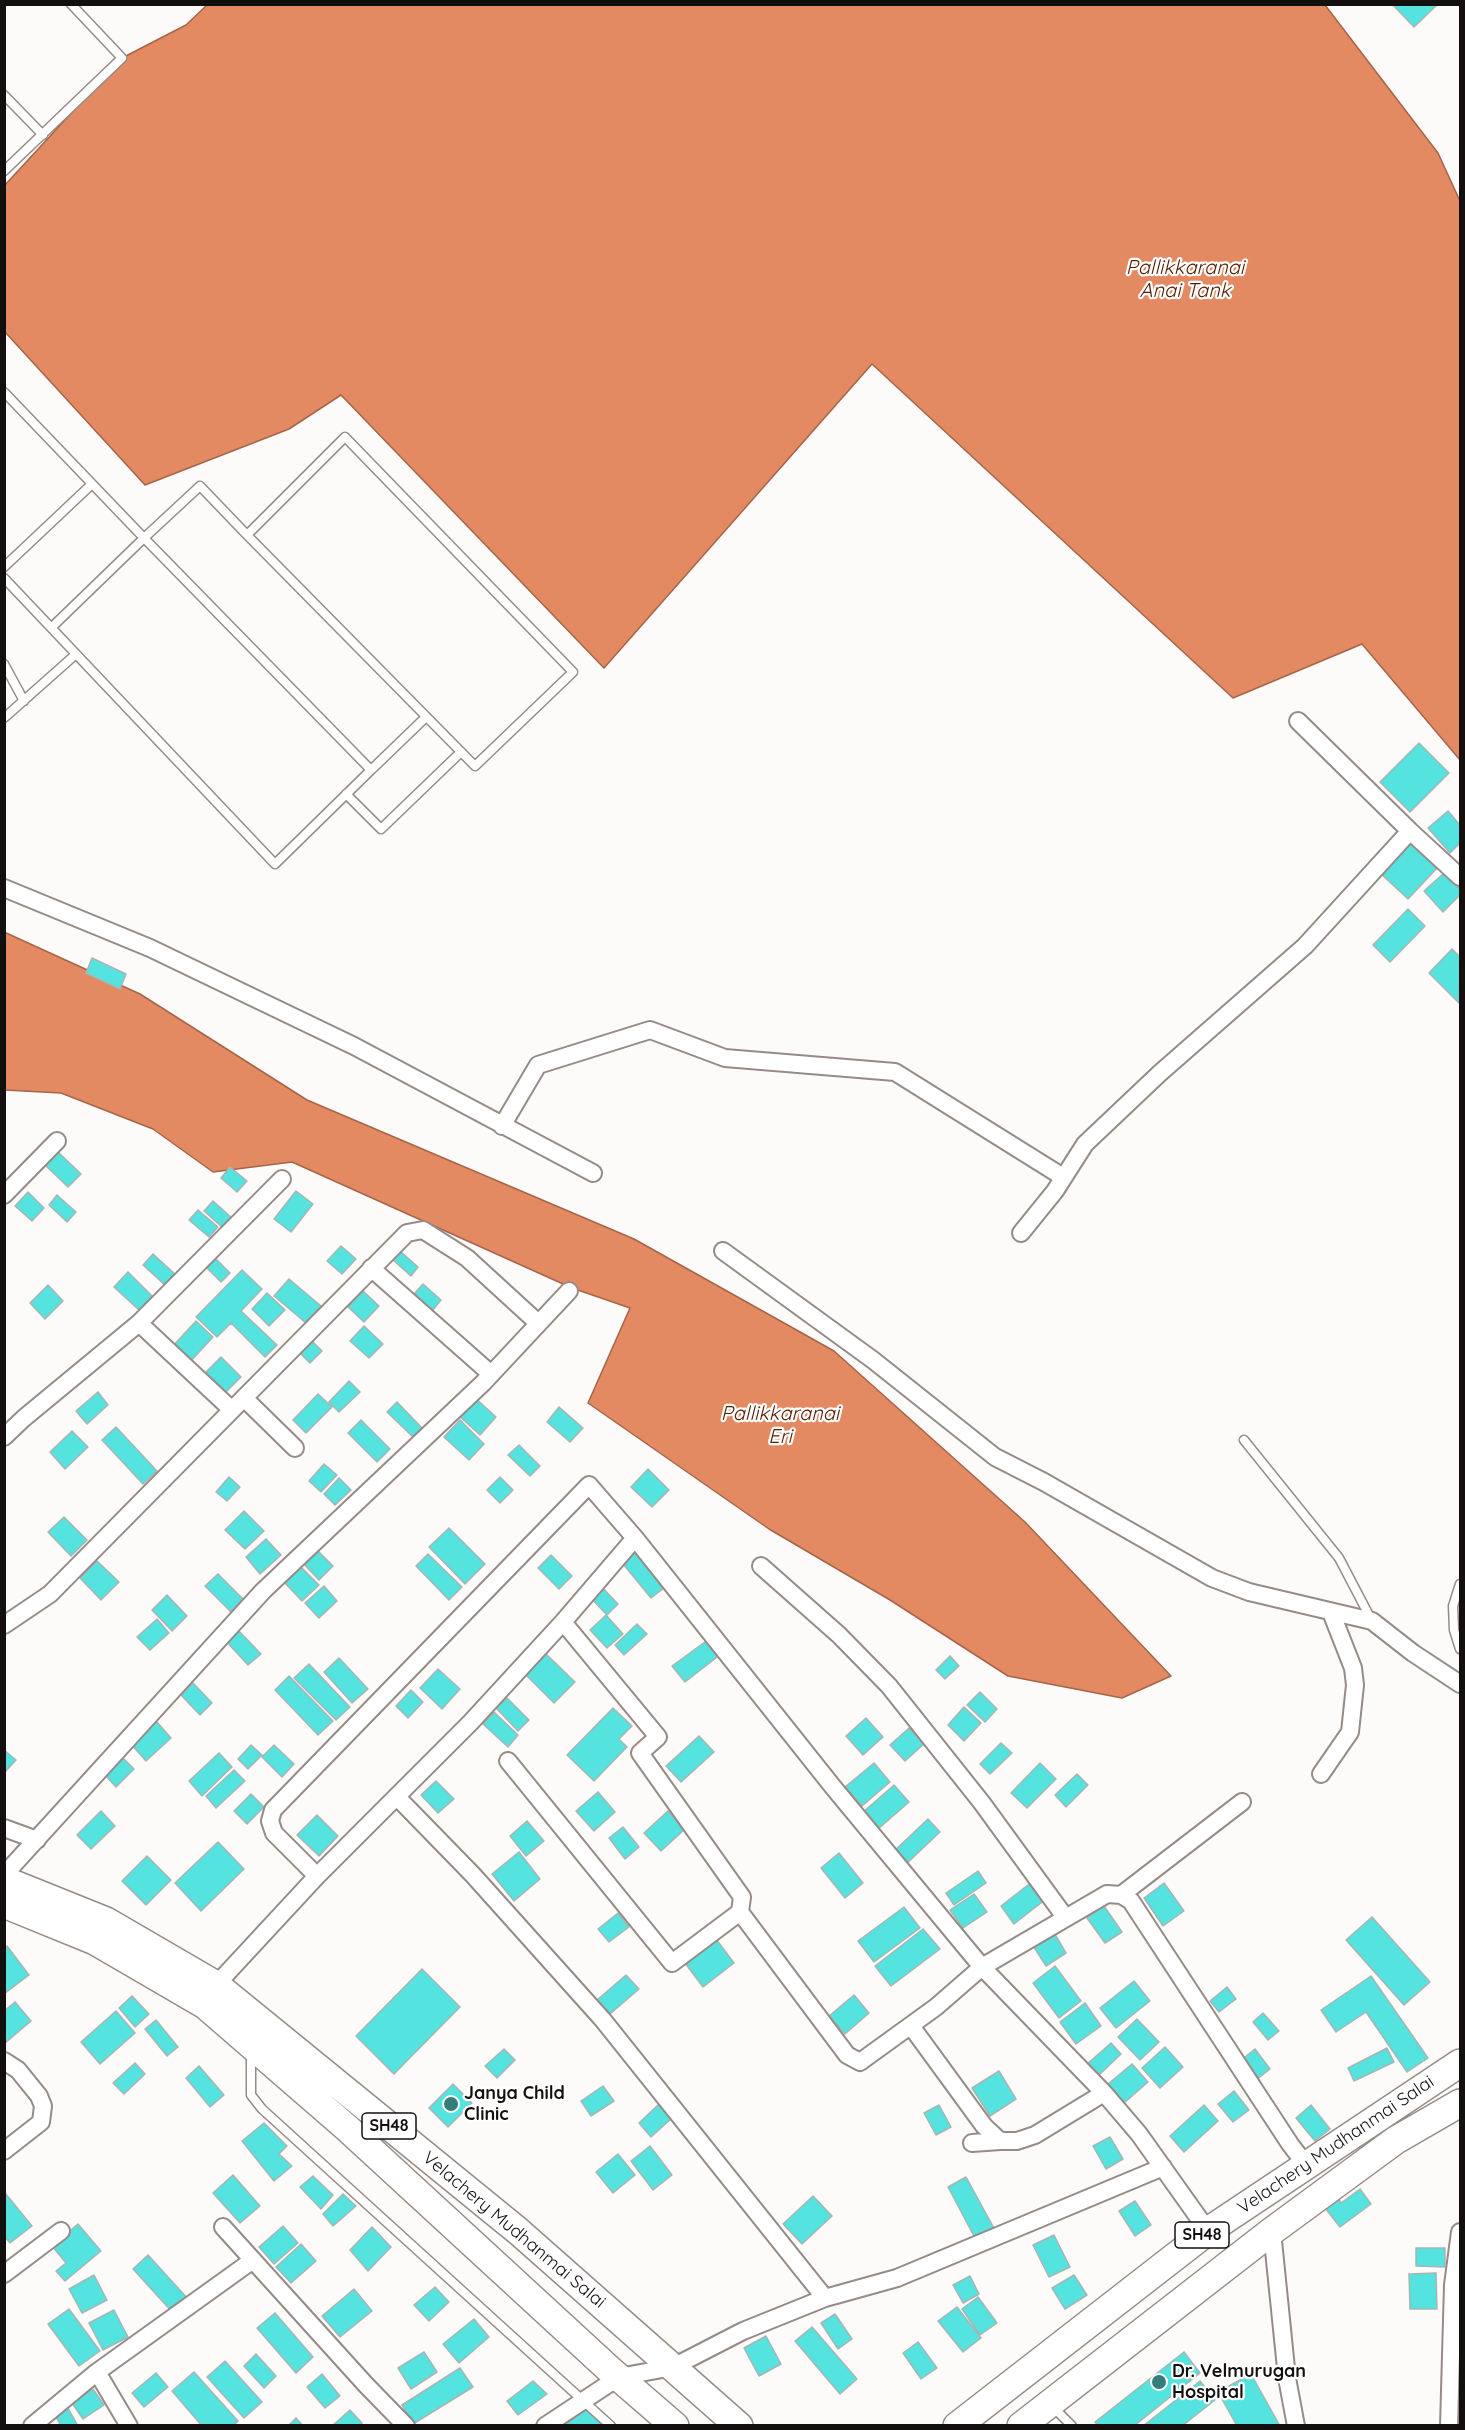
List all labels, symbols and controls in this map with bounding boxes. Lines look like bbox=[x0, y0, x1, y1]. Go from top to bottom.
water label: Pallikkaranai Anai Tank bbox=[1126, 256, 1244, 303]
water label: Pallikkaranai Eri bbox=[721, 1402, 839, 1449]
street label: Velachery Mudhanmai Salai bbox=[1234, 2071, 1438, 2219]
place label: Janya Child Clinic bbox=[464, 2083, 565, 2126]
marker: Janya Child Clinic bbox=[442, 2095, 460, 2113]
road number: SH48 bbox=[362, 2113, 416, 2139]
street label: Velachery Mudhanmai Salai bbox=[418, 2147, 610, 2313]
road number: SH48 bbox=[1175, 2222, 1229, 2248]
place label: Dr. Velmurugan Hospital bbox=[1172, 2361, 1306, 2404]
marker: Dr. Velmurugan Hospital bbox=[1150, 2373, 1168, 2391]

